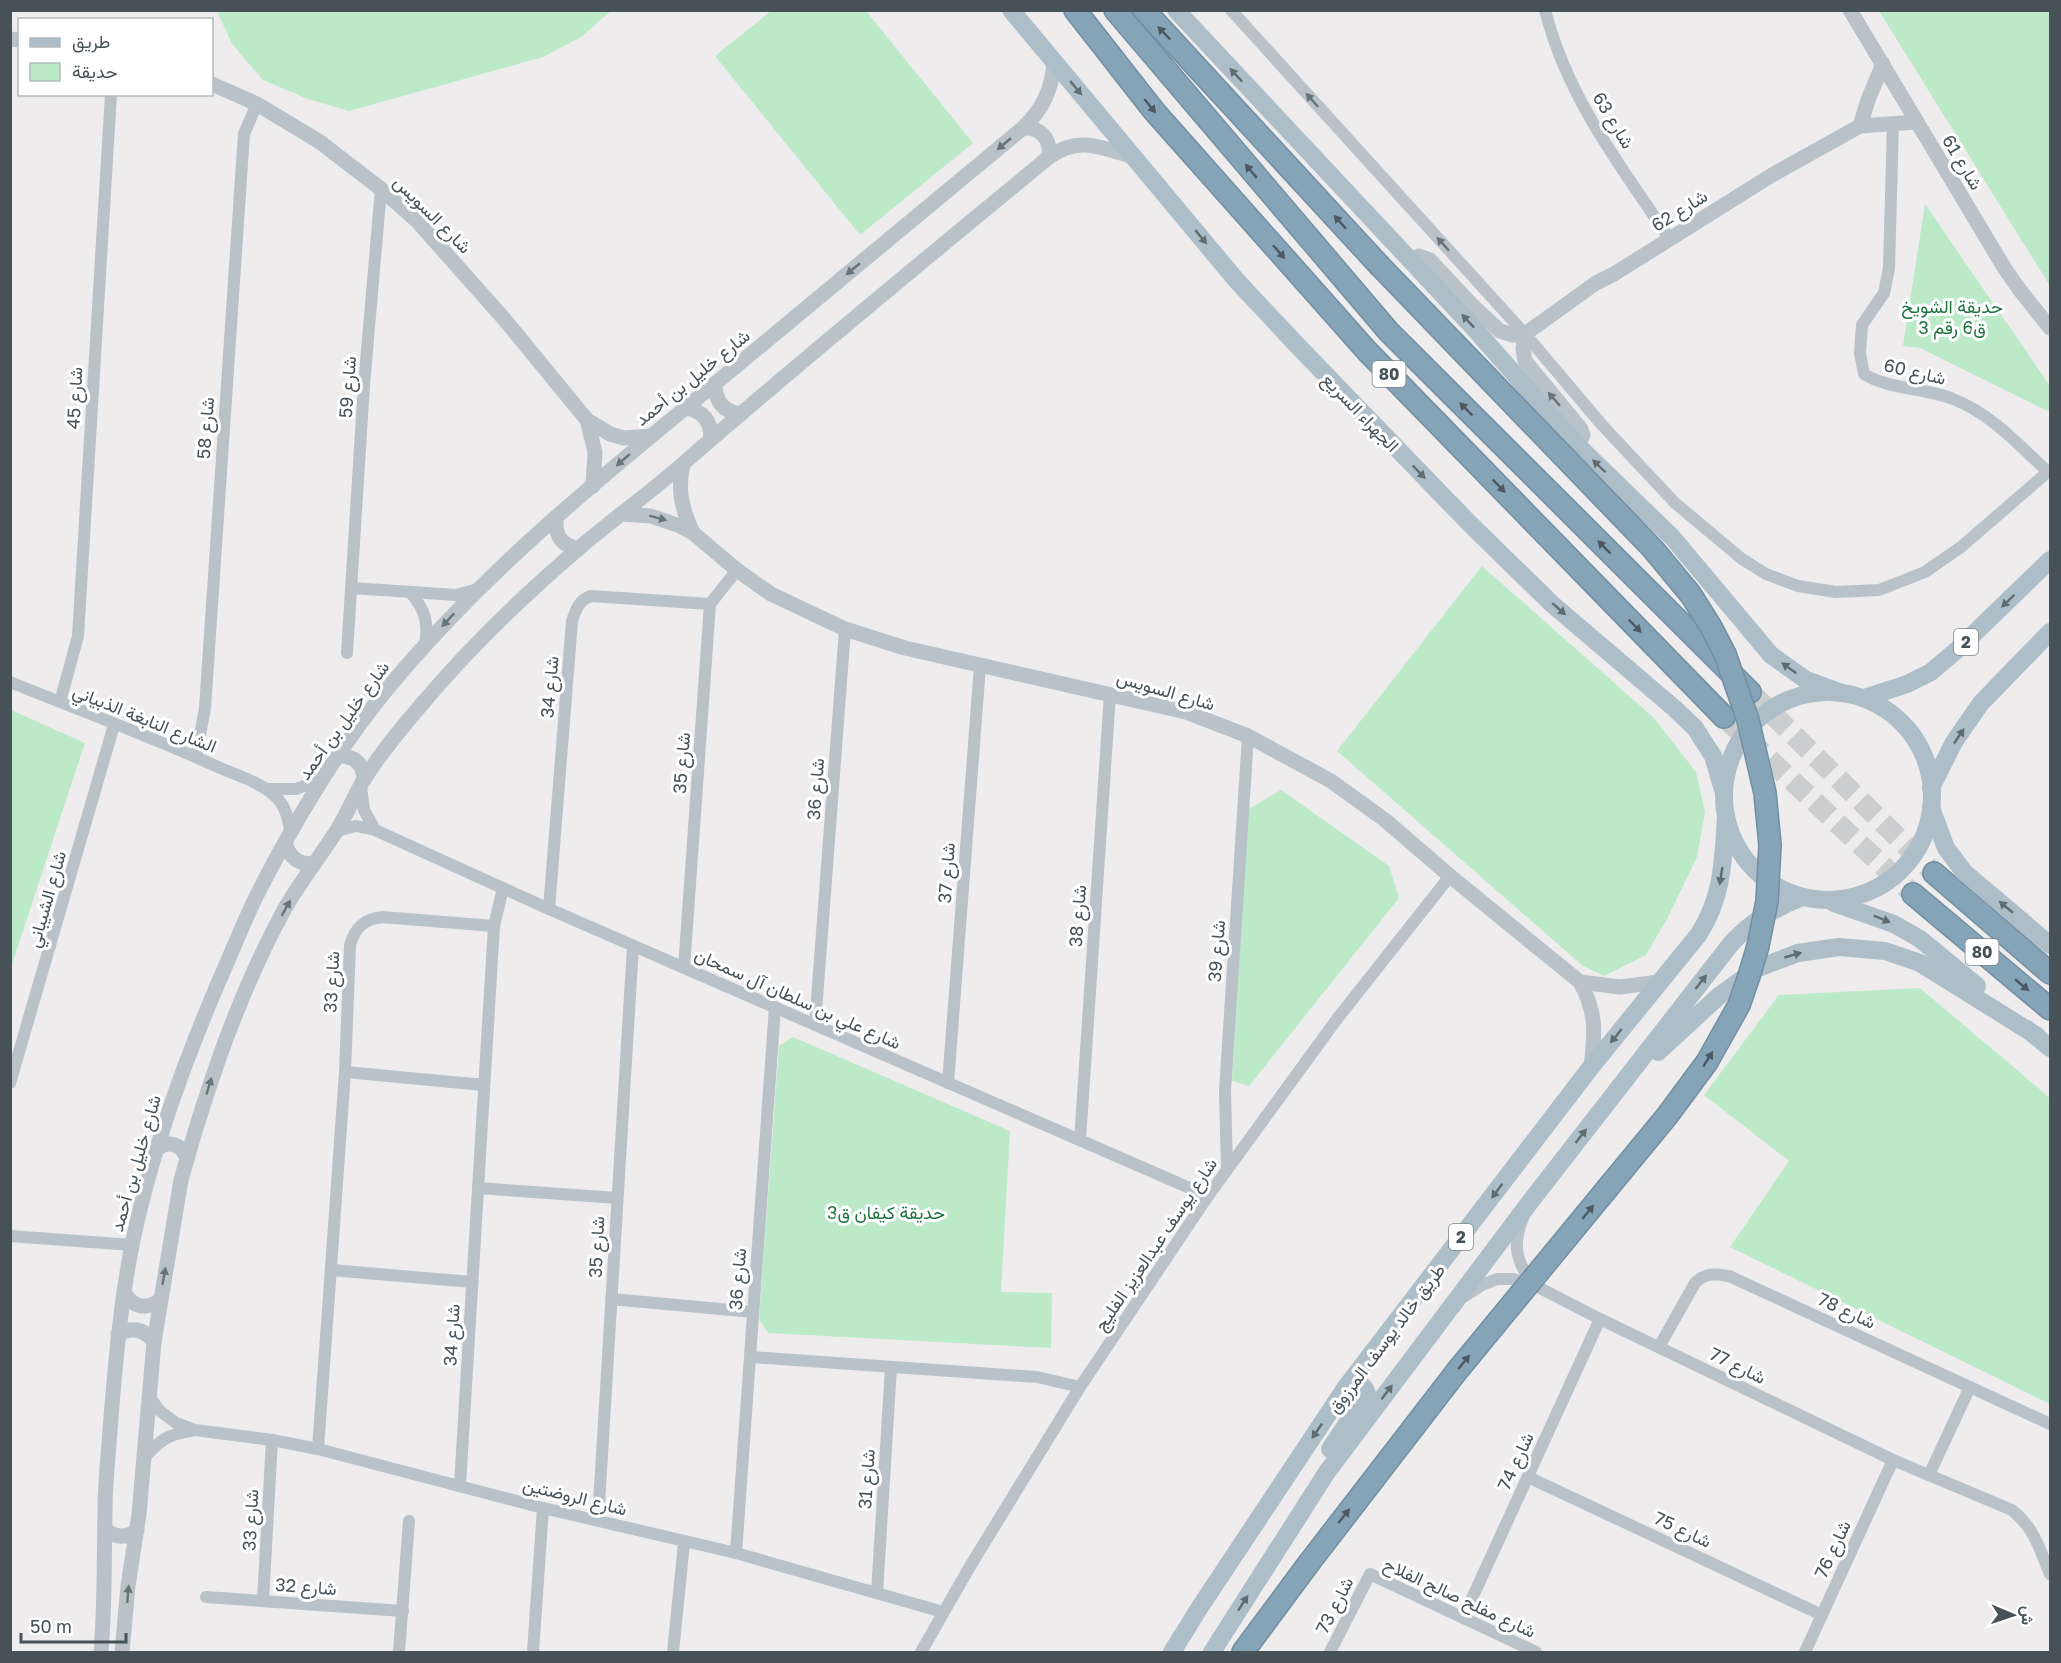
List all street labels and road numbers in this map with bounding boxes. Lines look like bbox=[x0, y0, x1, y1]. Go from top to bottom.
street label: شارع 63 bbox=[1587, 88, 1639, 153]
street label: شارع 61 bbox=[1936, 130, 1988, 195]
street label: شارع السويس bbox=[388, 170, 477, 259]
street label: شارع 62 bbox=[1647, 184, 1712, 237]
street label: شارع خليل بن أحمد bbox=[630, 324, 755, 432]
street label: شارع 60 bbox=[1881, 353, 1948, 391]
street label: شارع 59 bbox=[334, 355, 362, 419]
road number: 80 bbox=[1372, 361, 1406, 387]
street label: شارع 45 bbox=[61, 366, 89, 430]
street label: الجهراء السريع bbox=[1317, 368, 1404, 457]
street label: شارع 58 bbox=[192, 396, 220, 460]
road number: 2 bbox=[1954, 629, 1978, 655]
street label: شارع 34 bbox=[535, 655, 565, 719]
street label: شارع خليل بن أحمد bbox=[293, 656, 395, 785]
street label: شارع السويس bbox=[1114, 665, 1218, 716]
street label: الشارع النابغة الذبياني bbox=[68, 679, 220, 761]
street label: شارع 35 bbox=[668, 731, 696, 795]
street label: شارع 36 bbox=[802, 757, 830, 821]
street label: شارع 37 bbox=[933, 842, 961, 904]
street label: شارع الشيباني bbox=[22, 848, 75, 951]
street label: شارع 38 bbox=[1064, 884, 1092, 948]
street label: 39 شارع bbox=[1203, 919, 1231, 983]
road number: 80 bbox=[1966, 939, 1998, 965]
street label: شارع علي بن سلطان آل سمحان bbox=[689, 943, 904, 1058]
street label: شارع 33 bbox=[318, 951, 346, 1014]
street label: شارع خليل بن أحمد bbox=[105, 1092, 167, 1234]
street label: شارع يوسف عبدالعزيز الفليج bbox=[1089, 1153, 1223, 1336]
street label: شارع 35 bbox=[583, 1216, 611, 1278]
road number: 2 bbox=[1449, 1224, 1473, 1250]
street label: شارع 36 bbox=[724, 1247, 752, 1311]
street label: طريق خالد يوسف المرزوق bbox=[1323, 1259, 1450, 1418]
street label: شارع 78 bbox=[1814, 1287, 1879, 1335]
street label: شارع 34 bbox=[438, 1303, 466, 1367]
street label: شارع 77 bbox=[1705, 1342, 1770, 1390]
street label: شارع 74 bbox=[1492, 1429, 1540, 1494]
street label: شارع 31 bbox=[853, 1448, 881, 1510]
street label: شارع الروضتين bbox=[520, 1472, 629, 1521]
street label: شارع 33 bbox=[237, 1489, 265, 1552]
street label: شارع 75 bbox=[1650, 1506, 1715, 1554]
street label: شارع 76 bbox=[1809, 1517, 1857, 1582]
street label: شارع مفلح صالح الفلاح bbox=[1380, 1552, 1539, 1644]
street label: شارع 32 bbox=[274, 1573, 338, 1601]
street label: شارع 73 bbox=[1310, 1573, 1359, 1638]

